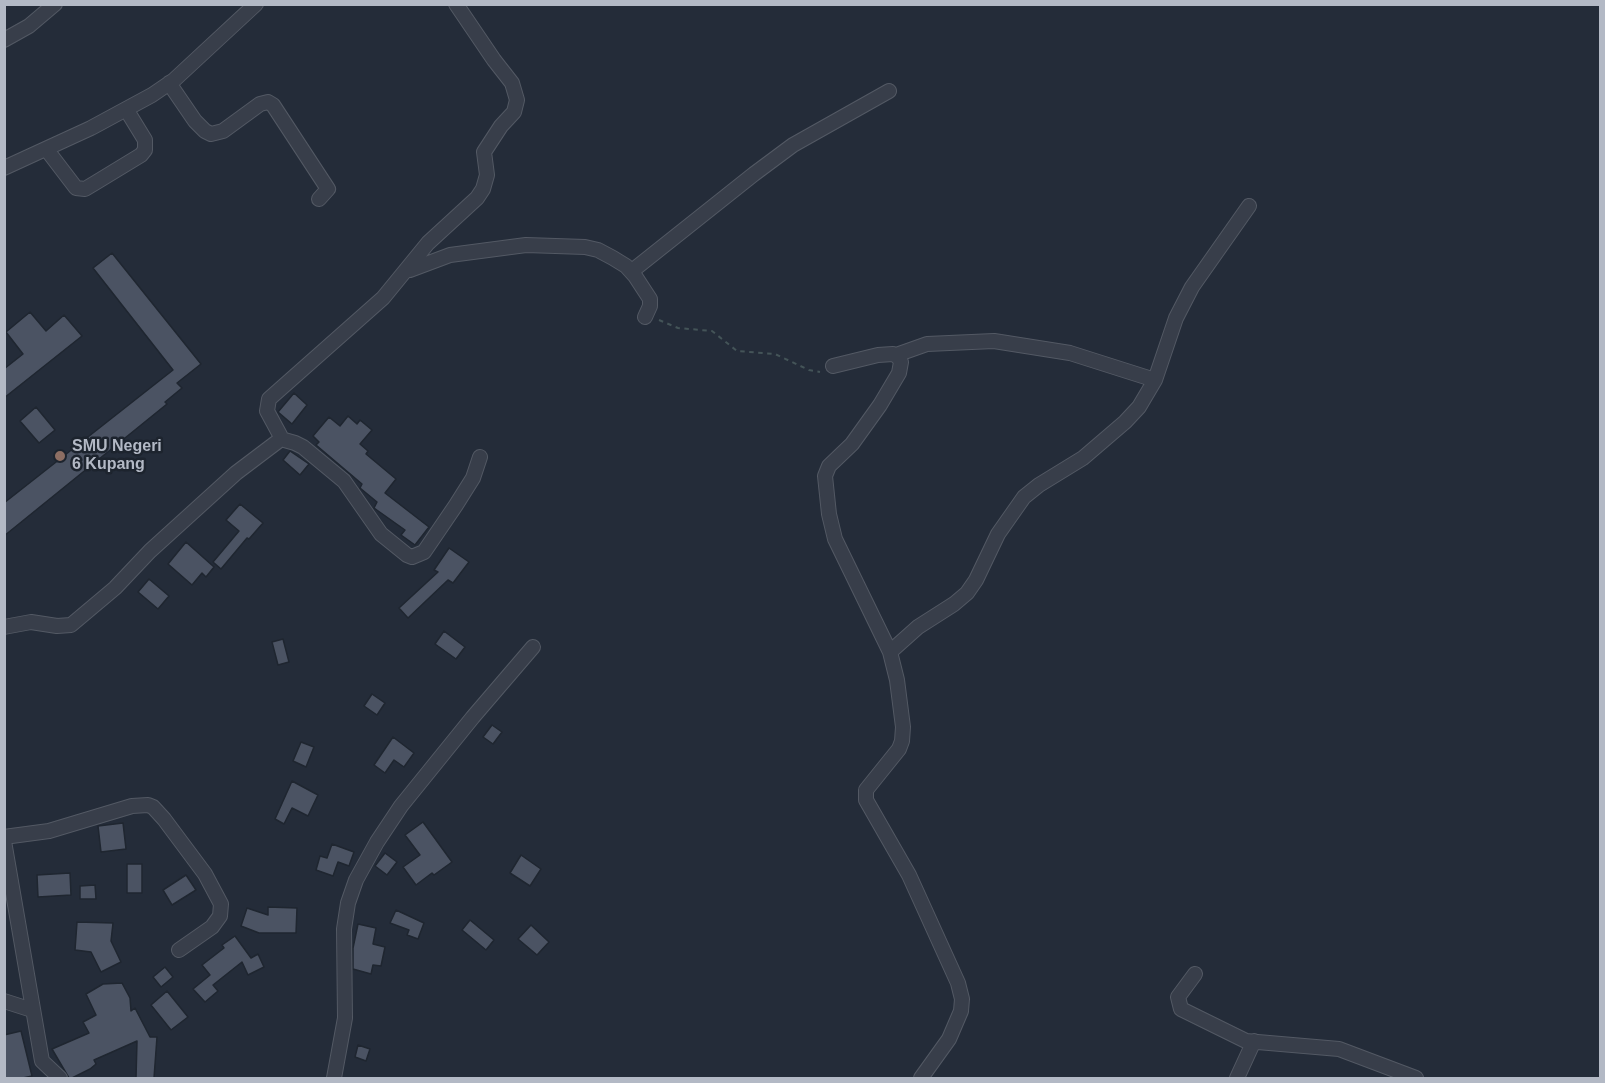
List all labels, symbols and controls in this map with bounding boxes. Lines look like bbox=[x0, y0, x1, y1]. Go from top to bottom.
place label: SMU Negeri 6 Kupang bbox=[72, 437, 162, 475]
marker: SMU Negeri 6 Kupang bbox=[53, 449, 67, 463]

